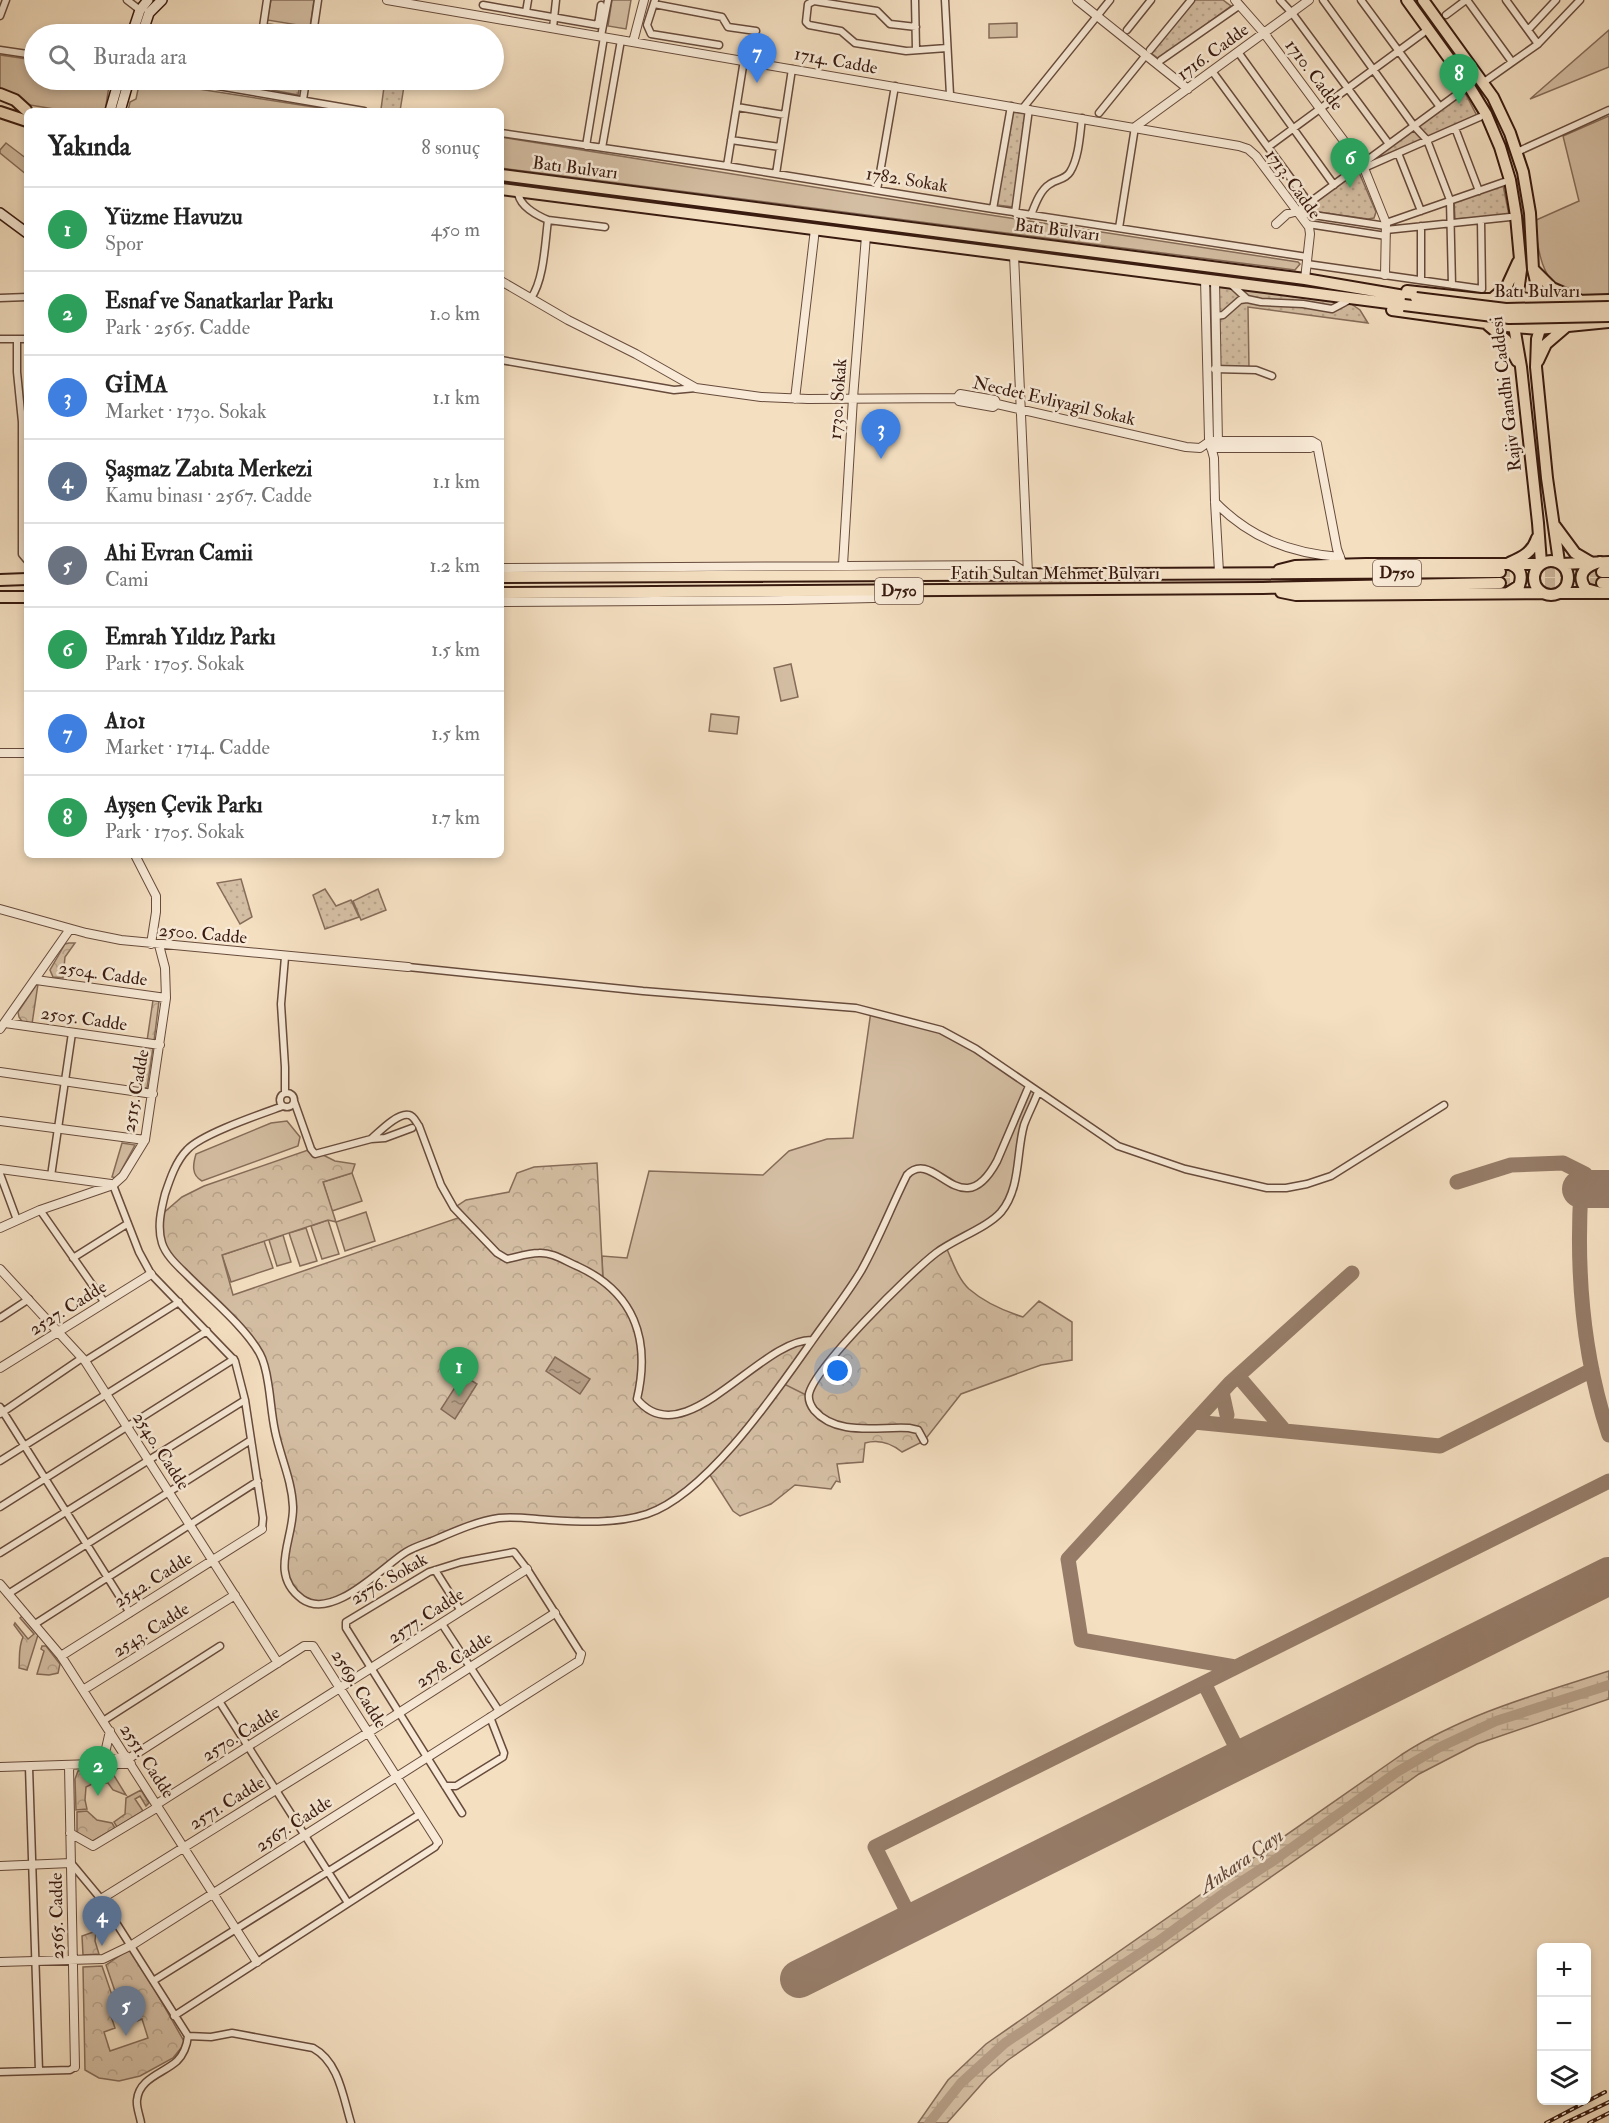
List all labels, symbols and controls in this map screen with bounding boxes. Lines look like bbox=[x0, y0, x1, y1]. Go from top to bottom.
street label: 1716. Cadde bbox=[1173, 18, 1254, 86]
search box bbox=[24, 24, 504, 90]
pin: 7 bbox=[738, 34, 777, 83]
street label: 1710. Cadde bbox=[1280, 35, 1349, 116]
icon: search bbox=[45, 41, 78, 74]
street label: 1714. Cadde bbox=[793, 42, 880, 80]
text: Burada ara bbox=[93, 43, 187, 71]
pin: 8 bbox=[1440, 54, 1478, 104]
text: Yakında bbox=[48, 131, 130, 163]
text: 8 sonuç bbox=[421, 135, 480, 160]
pin: 6 bbox=[1330, 138, 1370, 188]
street label: 1713. Cadde bbox=[1260, 144, 1326, 224]
street label: Batı Bulvarı bbox=[531, 151, 619, 185]
street label: 1782. Sokak bbox=[864, 162, 950, 198]
text: Yüzme Havuzu bbox=[105, 203, 243, 231]
street label: Batı Bulvarı bbox=[1013, 213, 1101, 247]
text: 1 bbox=[64, 217, 71, 242]
text: 450 m bbox=[431, 217, 480, 242]
text: Spor bbox=[105, 231, 143, 256]
street label: Batı Bulvarı bbox=[1494, 280, 1580, 303]
text: Esnaf ve Sanatkarlar Parkı bbox=[105, 287, 333, 315]
text: 2 bbox=[62, 301, 73, 326]
text: 1.0 km bbox=[429, 301, 480, 326]
text: Park · 2565. Cadde bbox=[105, 315, 250, 340]
street label: Rajiv Gandhi Caddesi bbox=[1485, 315, 1527, 473]
street label: 1730. Sokak bbox=[824, 357, 852, 440]
text: GİMA bbox=[105, 371, 168, 399]
street label: Necdet Evliyagil Sokak bbox=[970, 371, 1138, 431]
text: 3 bbox=[64, 385, 71, 410]
text: 1.1 km bbox=[433, 385, 480, 410]
text: Market · 1730. Sokak bbox=[105, 399, 267, 424]
pin: 3 bbox=[862, 410, 900, 459]
text: Şaşmaz Zabıta Merkezi bbox=[105, 455, 312, 483]
text: 4 bbox=[62, 469, 73, 494]
text: 1.1 km bbox=[433, 469, 480, 494]
text: Kamu binası · 2567. Cadde bbox=[105, 483, 312, 508]
text: Ahi Evran Camii bbox=[105, 539, 253, 567]
text: 5 bbox=[63, 553, 72, 578]
text: 1.2 km bbox=[430, 553, 480, 578]
road number: D750 bbox=[1373, 560, 1421, 586]
street label: Fatih Sultan Mehmet Bulvarı bbox=[950, 562, 1160, 585]
text: Cami bbox=[105, 567, 149, 592]
road number: D750 bbox=[875, 578, 923, 604]
text: Emrah Yıldız Parkı bbox=[105, 623, 276, 651]
text: 6 bbox=[62, 637, 73, 662]
text: 1.5 km bbox=[431, 637, 480, 662]
text: Park · 1705. Sokak bbox=[105, 651, 245, 676]
text: A101 bbox=[105, 707, 146, 735]
text: 7 bbox=[63, 721, 72, 746]
text: 1.5 km bbox=[431, 721, 480, 746]
text: Market · 1714. Cadde bbox=[105, 735, 270, 760]
text: Ayşen Çevik Parkı bbox=[105, 791, 263, 819]
text: 8 bbox=[63, 805, 72, 830]
text: 1.7 km bbox=[431, 805, 480, 830]
text: Park · 1705. Sokak bbox=[105, 819, 245, 844]
street label: 2500. Cadde bbox=[158, 919, 248, 949]
street label: 2504. Cadde bbox=[57, 956, 149, 992]
street label: 2505. Cadde bbox=[39, 1002, 129, 1036]
street label: 2515. Cadde bbox=[117, 1047, 155, 1134]
street label: 2527. Cadde bbox=[25, 1275, 111, 1341]
pin: 1 bbox=[440, 1348, 478, 1397]
your location bbox=[823, 1356, 852, 1385]
street label: 2540. Cadde bbox=[127, 1408, 195, 1495]
street label: 2542. Cadde bbox=[109, 1547, 197, 1613]
street label: 2576. Sokak bbox=[347, 1548, 432, 1610]
street label: 2577. Cadde bbox=[384, 1583, 469, 1649]
street label: 2543. Cadde bbox=[108, 1597, 194, 1663]
street label: 2578. Cadde bbox=[411, 1626, 497, 1693]
street label: 2569. Cadde bbox=[326, 1645, 392, 1733]
street label: 2570. Cadde bbox=[198, 1701, 285, 1767]
street label: 2551. Cadde bbox=[114, 1719, 180, 1803]
pin: 2 bbox=[78, 1746, 118, 1796]
street label: 2571. Cadde bbox=[185, 1771, 269, 1835]
street label: 2567. Cadde bbox=[251, 1790, 337, 1857]
water label: Ankara Çayı bbox=[1192, 1823, 1288, 1900]
street label: 2565. Cadde bbox=[45, 1872, 69, 1960]
pin: 4 bbox=[82, 1896, 122, 1946]
map controls bbox=[1537, 1943, 1591, 2105]
button: + bbox=[1537, 1943, 1591, 1997]
pin: 5 bbox=[106, 1986, 146, 2036]
button: − bbox=[1537, 1997, 1591, 2051]
button: layers bbox=[1537, 2051, 1591, 2105]

